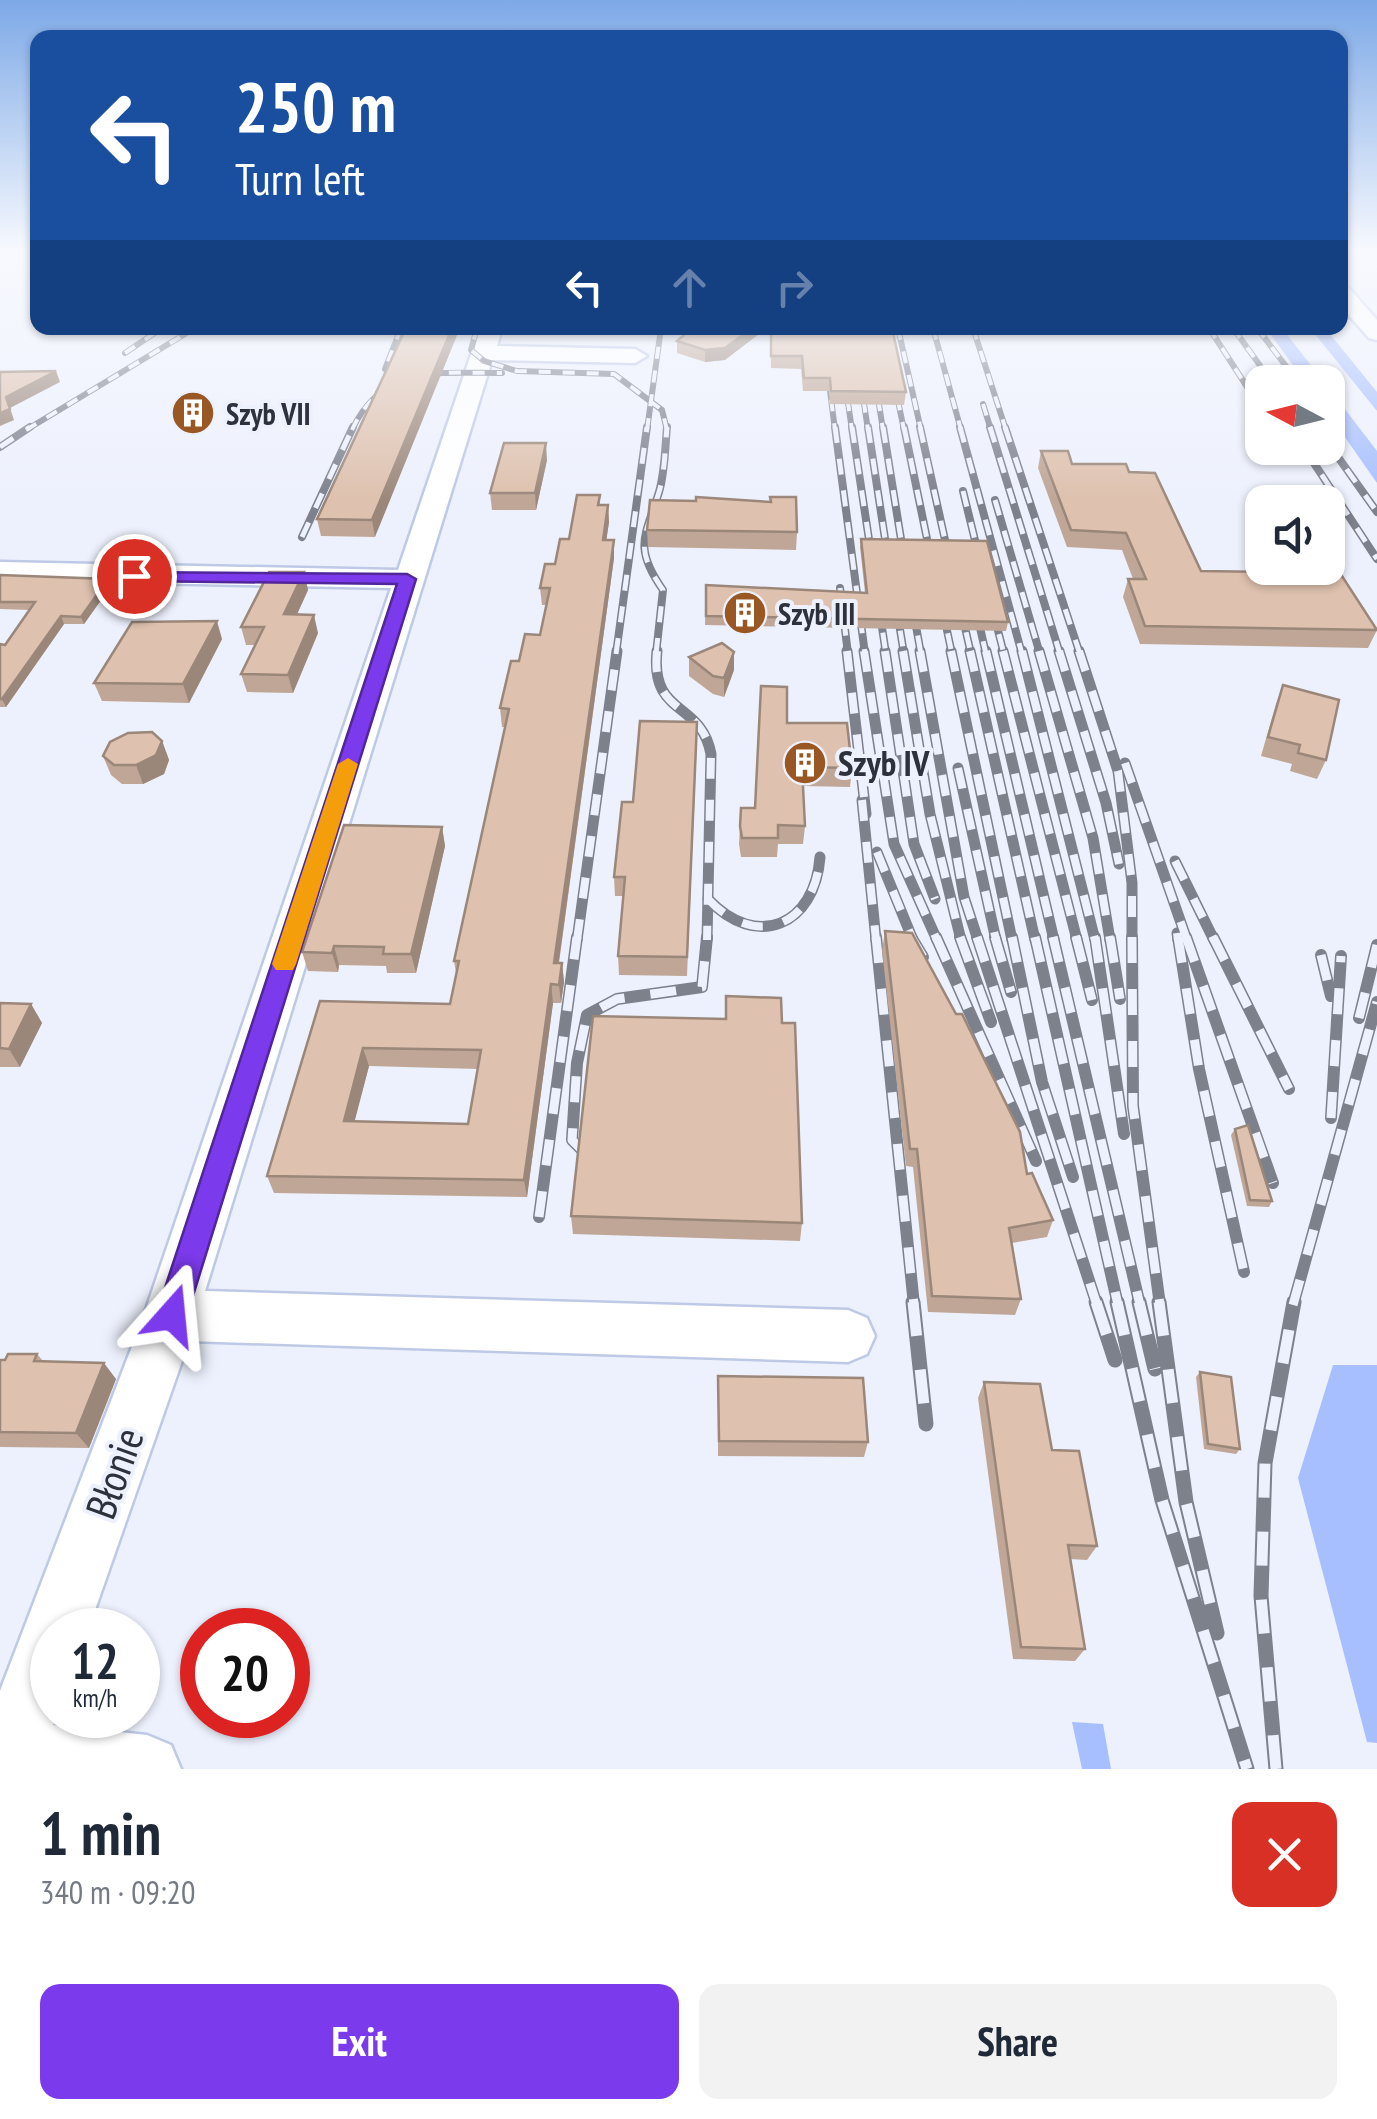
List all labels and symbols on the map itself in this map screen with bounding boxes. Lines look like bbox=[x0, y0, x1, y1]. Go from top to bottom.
north arrow bbox=[1245, 365, 1345, 465]
building icon: Szyb VII bbox=[170, 390, 216, 436]
place label: Szyb VII bbox=[226, 394, 311, 433]
pin bbox=[92, 534, 177, 619]
building icon: Szyb III bbox=[722, 590, 768, 636]
place label: Szyb III bbox=[778, 594, 855, 633]
building icon: Szyb IV bbox=[782, 740, 828, 786]
place label: Szyb IV bbox=[838, 740, 930, 786]
position arrow bbox=[120, 1263, 224, 1367]
street label: Błonie bbox=[72, 1420, 156, 1526]
speed limit sign: 20 bbox=[180, 1608, 310, 1738]

